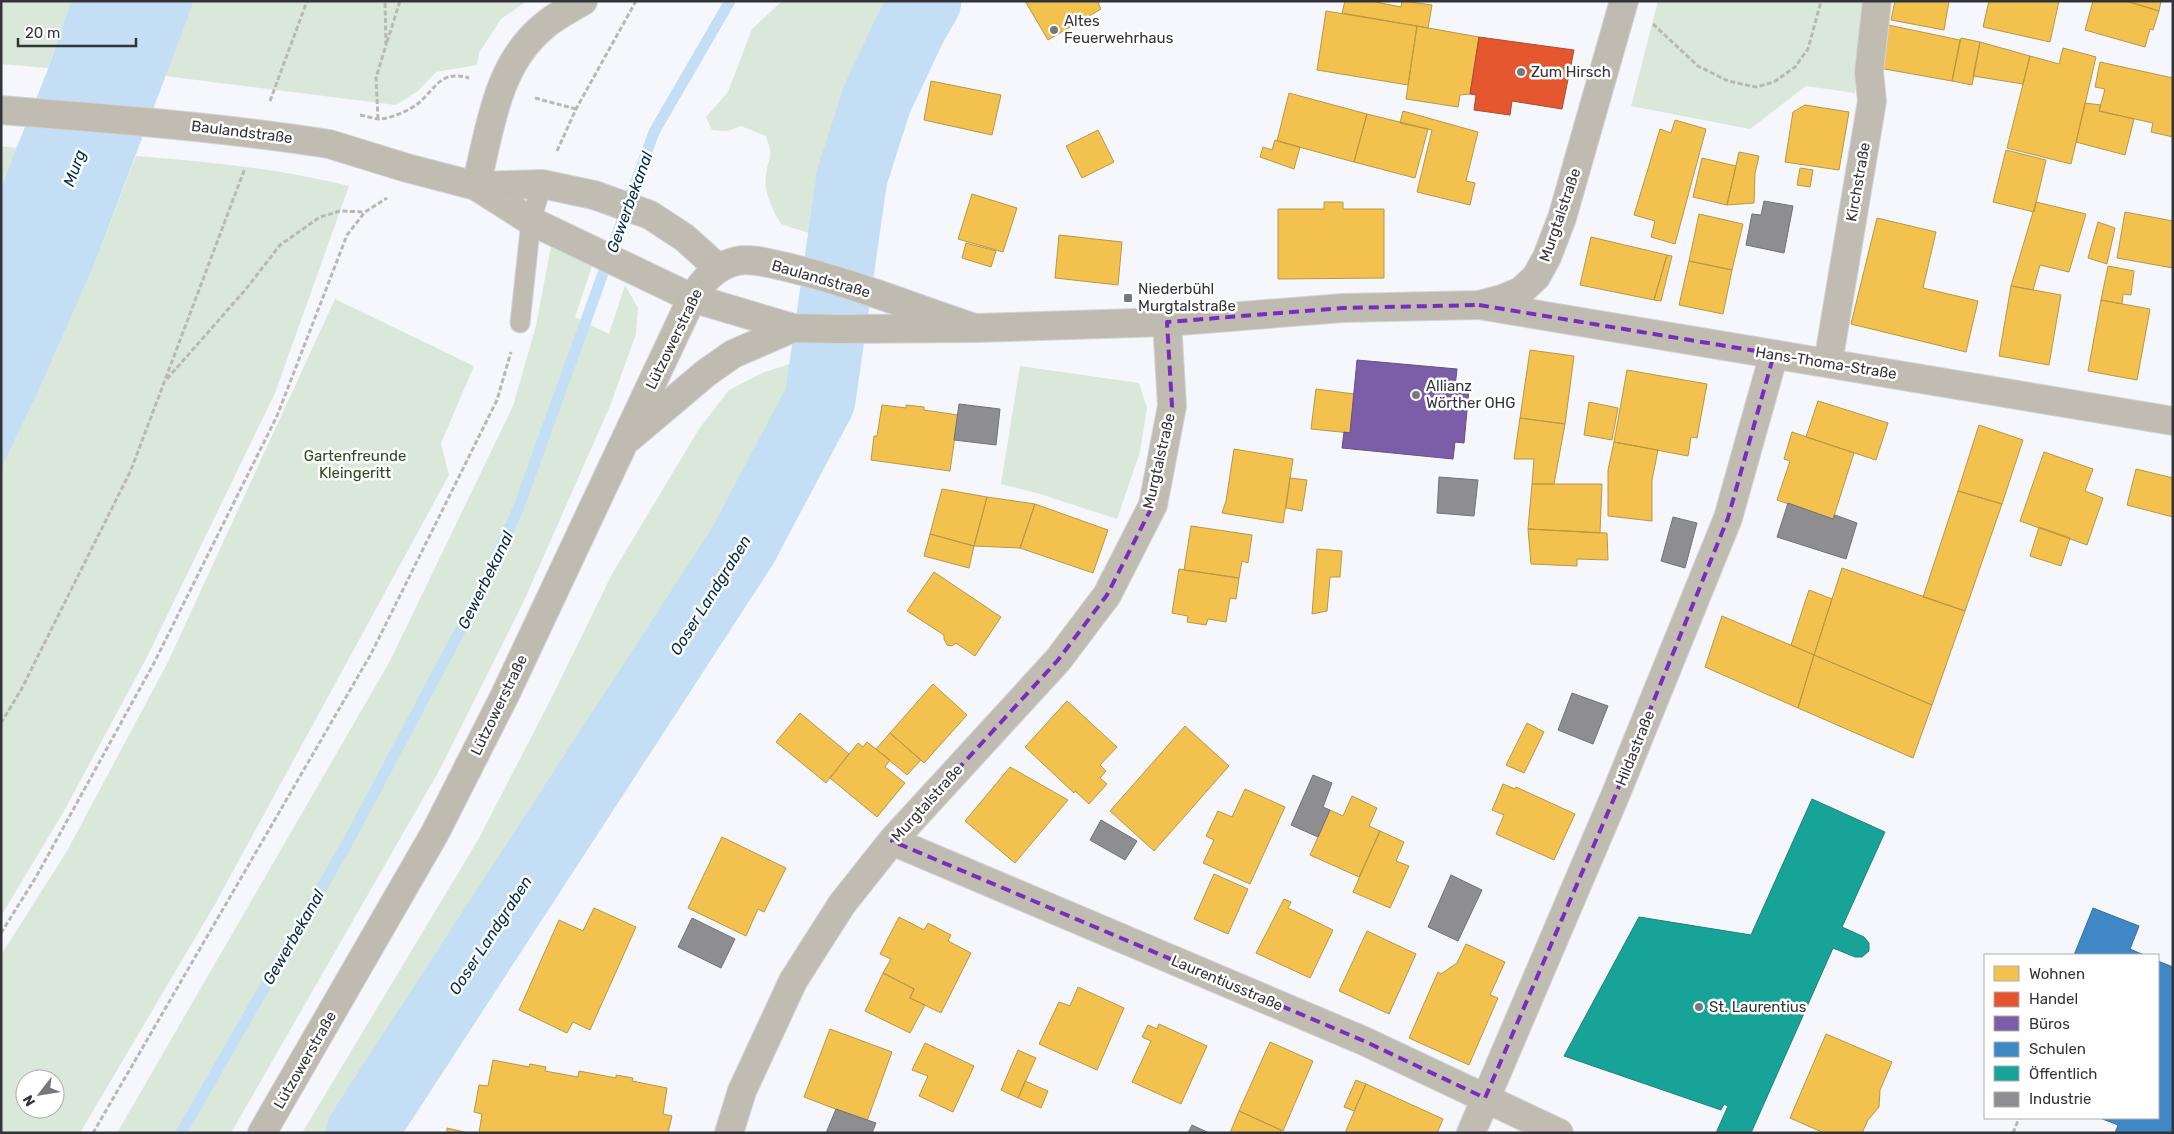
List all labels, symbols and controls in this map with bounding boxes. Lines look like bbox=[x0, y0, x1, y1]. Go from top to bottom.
place label: Altes Feuerwehrhaus bbox=[1064, 12, 1174, 47]
scale bar bbox=[18, 15, 135, 47]
text: 20 m bbox=[25, 24, 60, 42]
marker: Altes Feuerwehrhaus bbox=[1048, 24, 1060, 36]
place label: Zum Hirsch bbox=[1531, 63, 1611, 81]
marker: Zum Hirsch bbox=[1515, 66, 1527, 78]
street label: Baulandstraße bbox=[190, 117, 294, 147]
street label: Kirchstraße bbox=[1842, 141, 1874, 223]
water label: Murg bbox=[59, 147, 90, 189]
water label: Gewerbekanal bbox=[602, 148, 657, 255]
street label: Murgtalstraße bbox=[1536, 166, 1584, 264]
street label: Baulandstraße bbox=[770, 256, 872, 302]
place label: Niederbühl Murgtalstraße bbox=[1138, 280, 1236, 315]
street label: Lützowerstraße bbox=[642, 286, 706, 392]
marker: Niederbühl Murgtalstraße bbox=[1122, 292, 1134, 304]
street label: Hans-Thoma-Straße bbox=[1754, 343, 1898, 383]
place label: Allianz Wörther OHG bbox=[1426, 377, 1516, 412]
marker: Allianz Wörther OHG bbox=[1410, 389, 1422, 401]
street label: Murgtalstraße bbox=[1139, 411, 1179, 511]
park label: Gartenfreunde Kleingeritt bbox=[304, 447, 406, 482]
water label: Gewerbekanal bbox=[454, 527, 518, 632]
water label: Ooser Landgraben bbox=[666, 532, 755, 659]
street label: Lützowerstraße bbox=[467, 652, 531, 758]
street label: Hildastraße bbox=[1612, 708, 1658, 788]
street label: Murgtalstraße bbox=[888, 761, 966, 845]
water label: Ooser Landgraben bbox=[445, 872, 536, 998]
water label: Gewerbekanal bbox=[259, 886, 329, 988]
street label: Laurentiusstraße bbox=[1168, 951, 1286, 1015]
legend bbox=[1984, 954, 2159, 1119]
text: Wohnen bbox=[2029, 965, 2085, 983]
text: Handel bbox=[2029, 990, 2078, 1008]
place label: St. Laurentius bbox=[1709, 998, 1807, 1016]
marker: St. Laurentius bbox=[1693, 1001, 1705, 1013]
street label: Lützowerstraße bbox=[270, 1008, 340, 1112]
text: Büros bbox=[2029, 1015, 2070, 1033]
text: Schulen bbox=[2029, 1040, 2086, 1058]
text: Öffentlich bbox=[2029, 1065, 2097, 1083]
north arrow bbox=[15, 1069, 65, 1119]
text: Industrie bbox=[2029, 1090, 2091, 1108]
text: N bbox=[19, 1092, 39, 1109]

